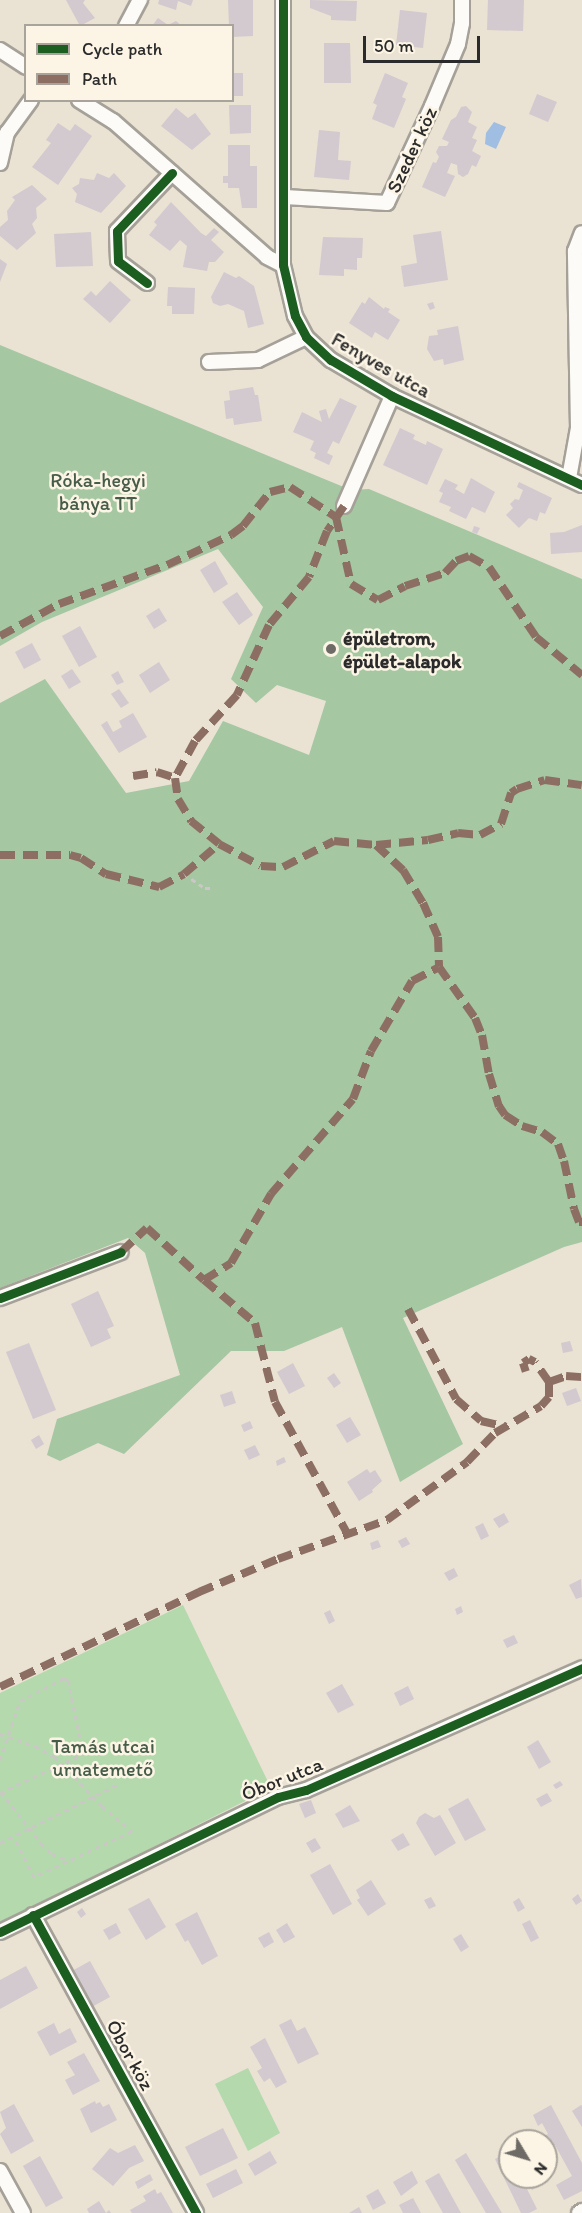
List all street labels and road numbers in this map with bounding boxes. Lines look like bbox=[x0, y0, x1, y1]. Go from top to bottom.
street label: Szeder köz bbox=[382, 103, 442, 197]
street label: Fenyves utca bbox=[328, 327, 434, 403]
street label: Óbor utca bbox=[238, 1752, 326, 1806]
street label: Óbor köz bbox=[101, 2016, 159, 2094]

